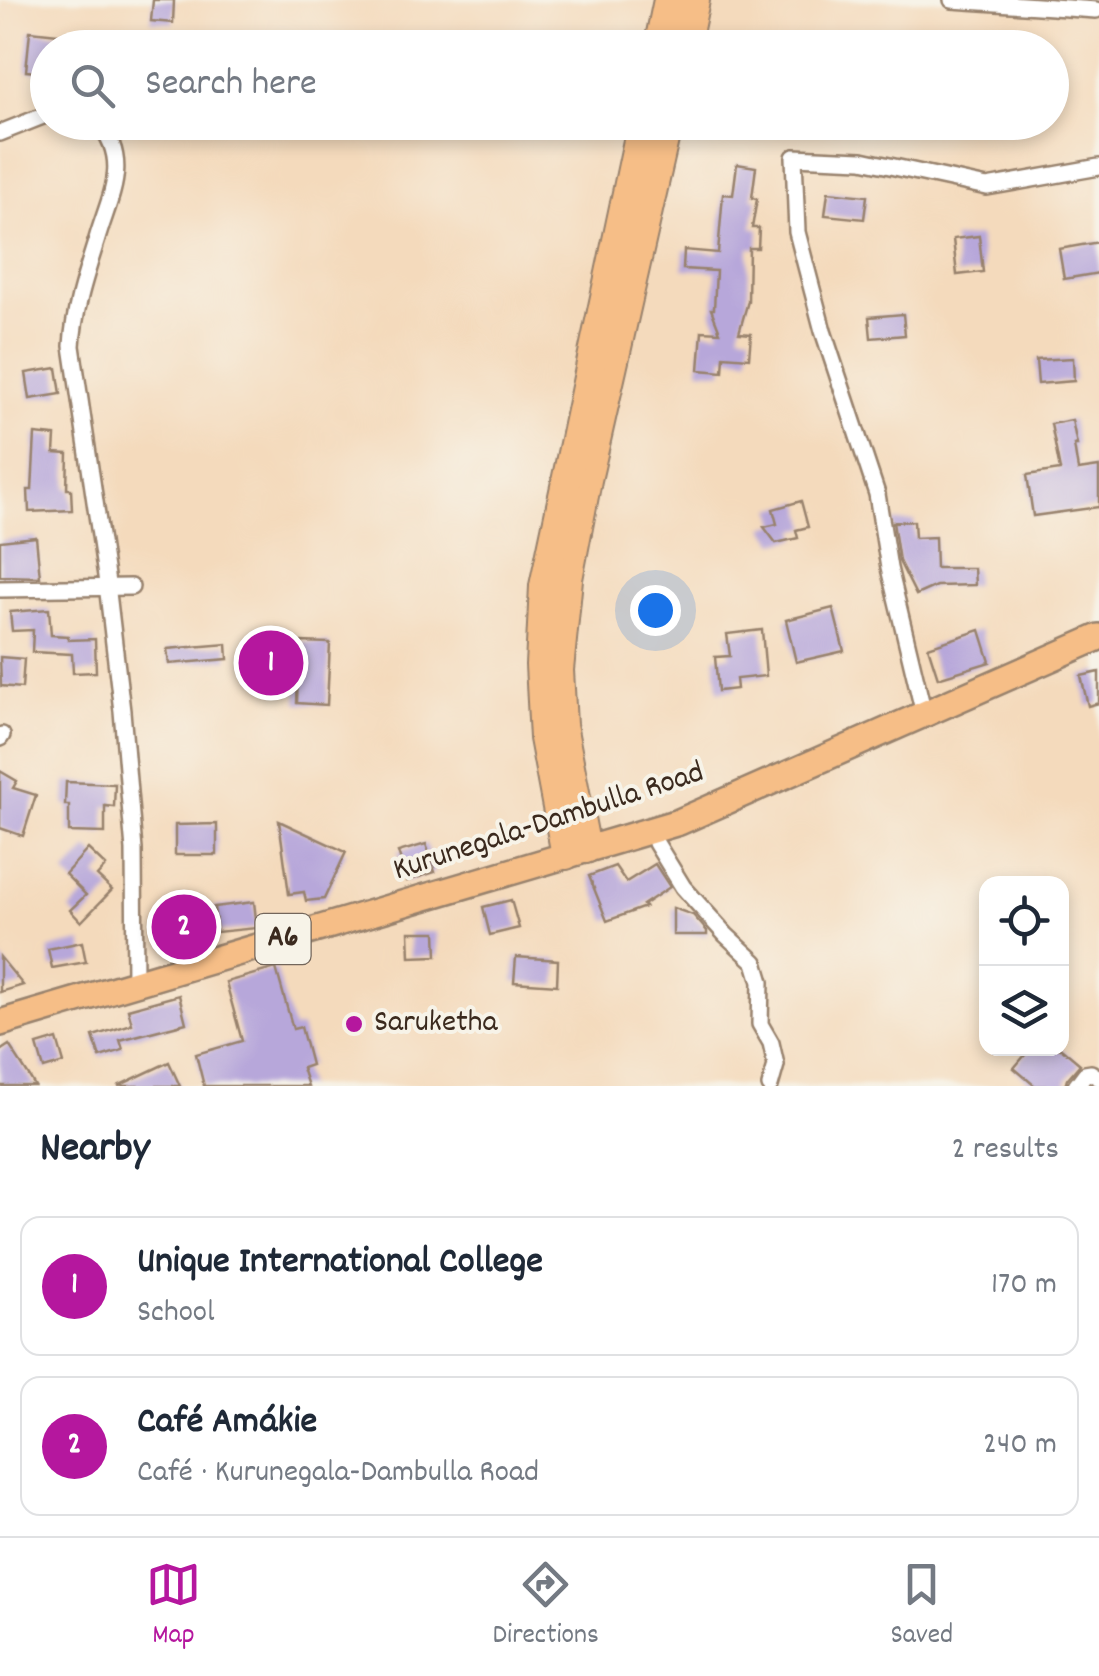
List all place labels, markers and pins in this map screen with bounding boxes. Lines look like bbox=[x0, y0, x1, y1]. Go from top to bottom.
pin: 1 bbox=[238, 626, 304, 700]
pin: 2 bbox=[152, 890, 216, 964]
place label: Saruketha bbox=[374, 1001, 498, 1047]
marker: Saruketha bbox=[343, 1013, 365, 1035]

